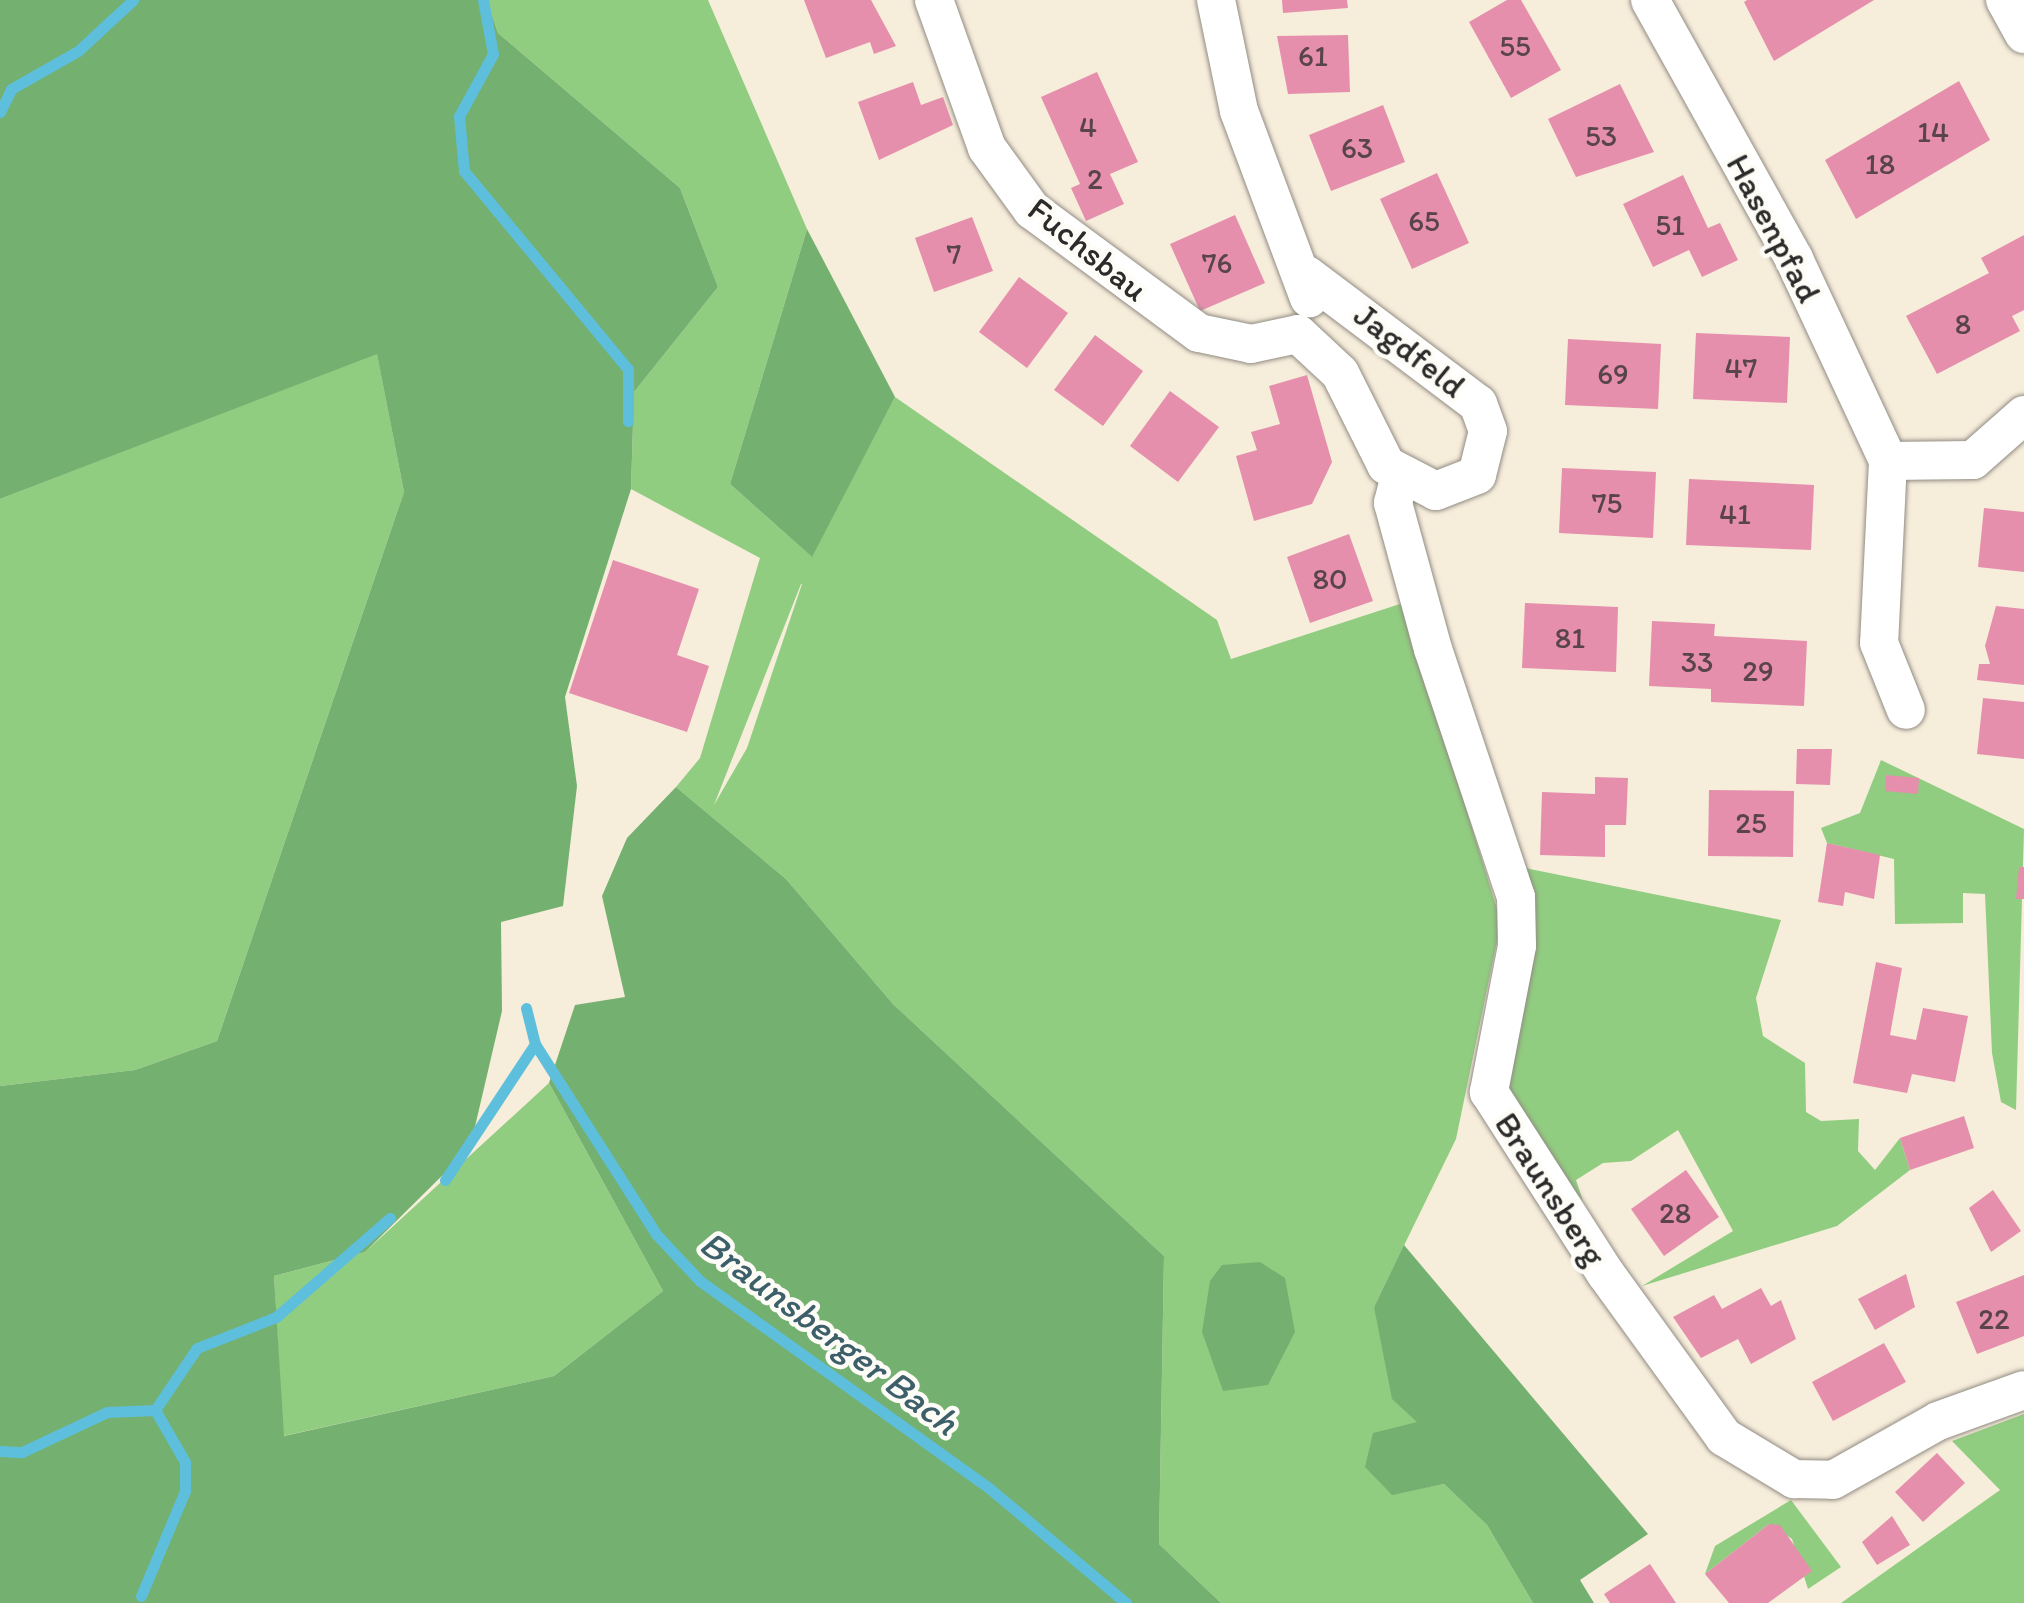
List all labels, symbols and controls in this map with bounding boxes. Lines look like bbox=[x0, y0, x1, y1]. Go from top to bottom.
house number: 55 bbox=[1499, 28, 1531, 64]
house number: 61 bbox=[1298, 38, 1328, 74]
house number: 4 bbox=[1079, 109, 1097, 145]
house number: 14 bbox=[1917, 114, 1949, 150]
house number: 53 bbox=[1585, 118, 1617, 154]
house number: 63 bbox=[1341, 130, 1373, 166]
house number: 18 bbox=[1865, 146, 1895, 182]
street label: Hasenpfad bbox=[1717, 147, 1831, 309]
house number: 2 bbox=[1087, 161, 1103, 197]
street label: Fuchsbau bbox=[1020, 188, 1156, 310]
house number: 65 bbox=[1408, 203, 1440, 239]
house number: 51 bbox=[1655, 207, 1685, 243]
house number: 7 bbox=[947, 236, 961, 272]
house number: 76 bbox=[1202, 245, 1232, 281]
street label: Jagdfeld bbox=[1346, 294, 1474, 406]
house number: 8 bbox=[1955, 306, 1971, 342]
house number: 47 bbox=[1725, 350, 1757, 386]
house number: 69 bbox=[1597, 356, 1629, 392]
house number: 75 bbox=[1592, 485, 1622, 521]
house number: 41 bbox=[1719, 496, 1751, 532]
house number: 80 bbox=[1313, 561, 1347, 597]
house number: 81 bbox=[1555, 620, 1585, 656]
house number: 33 bbox=[1681, 644, 1713, 680]
house number: 29 bbox=[1742, 653, 1774, 689]
house number: 25 bbox=[1735, 805, 1767, 841]
street label: Braunsberg bbox=[1486, 1104, 1616, 1274]
house number: 28 bbox=[1659, 1195, 1691, 1231]
water label: Braunsberger Bach bbox=[690, 1221, 968, 1445]
house number: 22 bbox=[1978, 1301, 2010, 1337]

